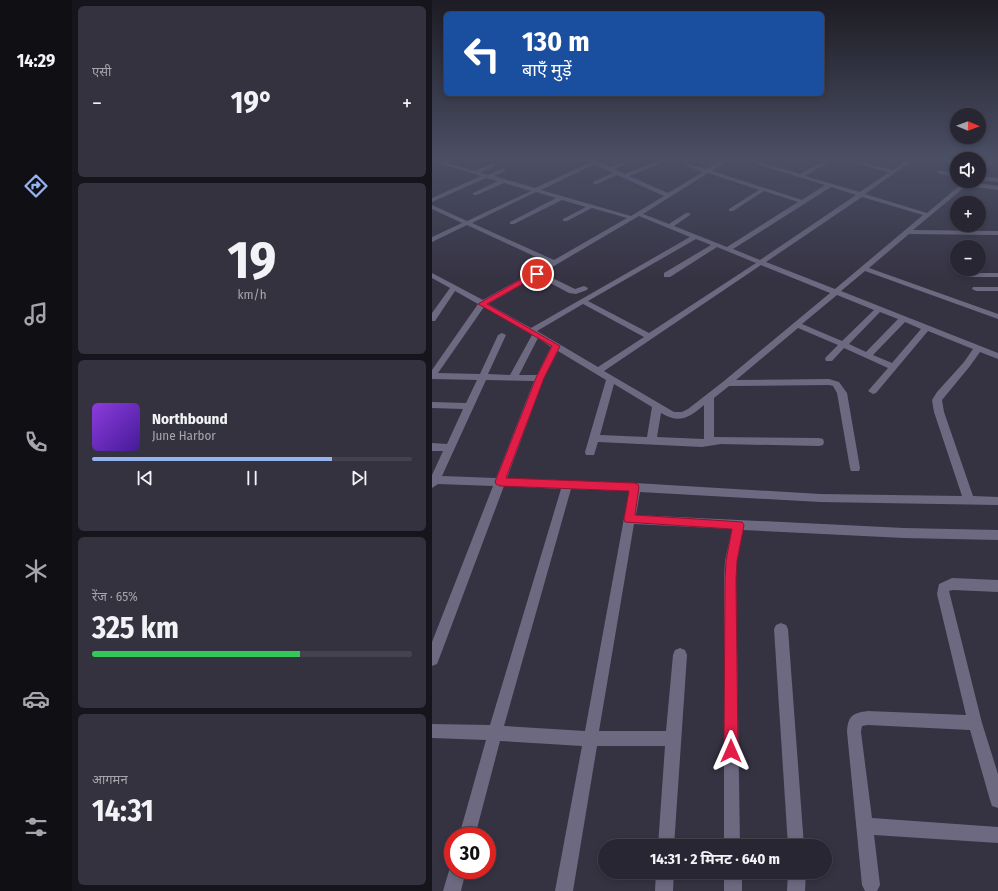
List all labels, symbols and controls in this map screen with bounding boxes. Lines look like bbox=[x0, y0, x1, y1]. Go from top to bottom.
text: 130 m bbox=[522, 25, 590, 58]
icon: left bbox=[456, 28, 508, 80]
text: 14:29 bbox=[17, 50, 55, 72]
text: बाएँ मुड़ें bbox=[522, 59, 572, 81]
text: एसी bbox=[92, 64, 111, 79]
text: 19° bbox=[231, 85, 273, 121]
text: − bbox=[92, 90, 102, 117]
text: + bbox=[402, 90, 412, 117]
north arrow bbox=[950, 108, 986, 144]
map controls bbox=[950, 108, 986, 276]
button: sound bbox=[950, 152, 986, 188]
icon: directions bbox=[22, 172, 50, 200]
button: + bbox=[950, 196, 986, 232]
text: 19 bbox=[228, 229, 276, 292]
button: − bbox=[950, 240, 986, 276]
pin bbox=[520, 257, 554, 291]
icon: arrive bbox=[526, 263, 548, 285]
text: km/h bbox=[238, 287, 267, 302]
icon: music bbox=[22, 300, 50, 328]
text: Northbound bbox=[152, 410, 228, 428]
icon: phone bbox=[22, 428, 50, 456]
text: June Harbor bbox=[152, 428, 216, 443]
icon: previous bbox=[134, 467, 156, 489]
icon: pause bbox=[241, 467, 263, 489]
icon: next bbox=[348, 467, 370, 489]
icon: climate bbox=[22, 557, 50, 585]
text: रेंज · 65% bbox=[92, 589, 138, 604]
text: 325 km bbox=[92, 610, 179, 646]
icon: car bbox=[22, 685, 50, 713]
position arrow bbox=[710, 730, 752, 772]
text: आगमन bbox=[92, 772, 128, 787]
text: 14:31 bbox=[92, 793, 154, 829]
icon: filters bbox=[22, 813, 50, 841]
speed limit sign: 30 bbox=[444, 827, 496, 879]
text: 14:31 · 2 मिनट · 640 m bbox=[650, 850, 780, 868]

